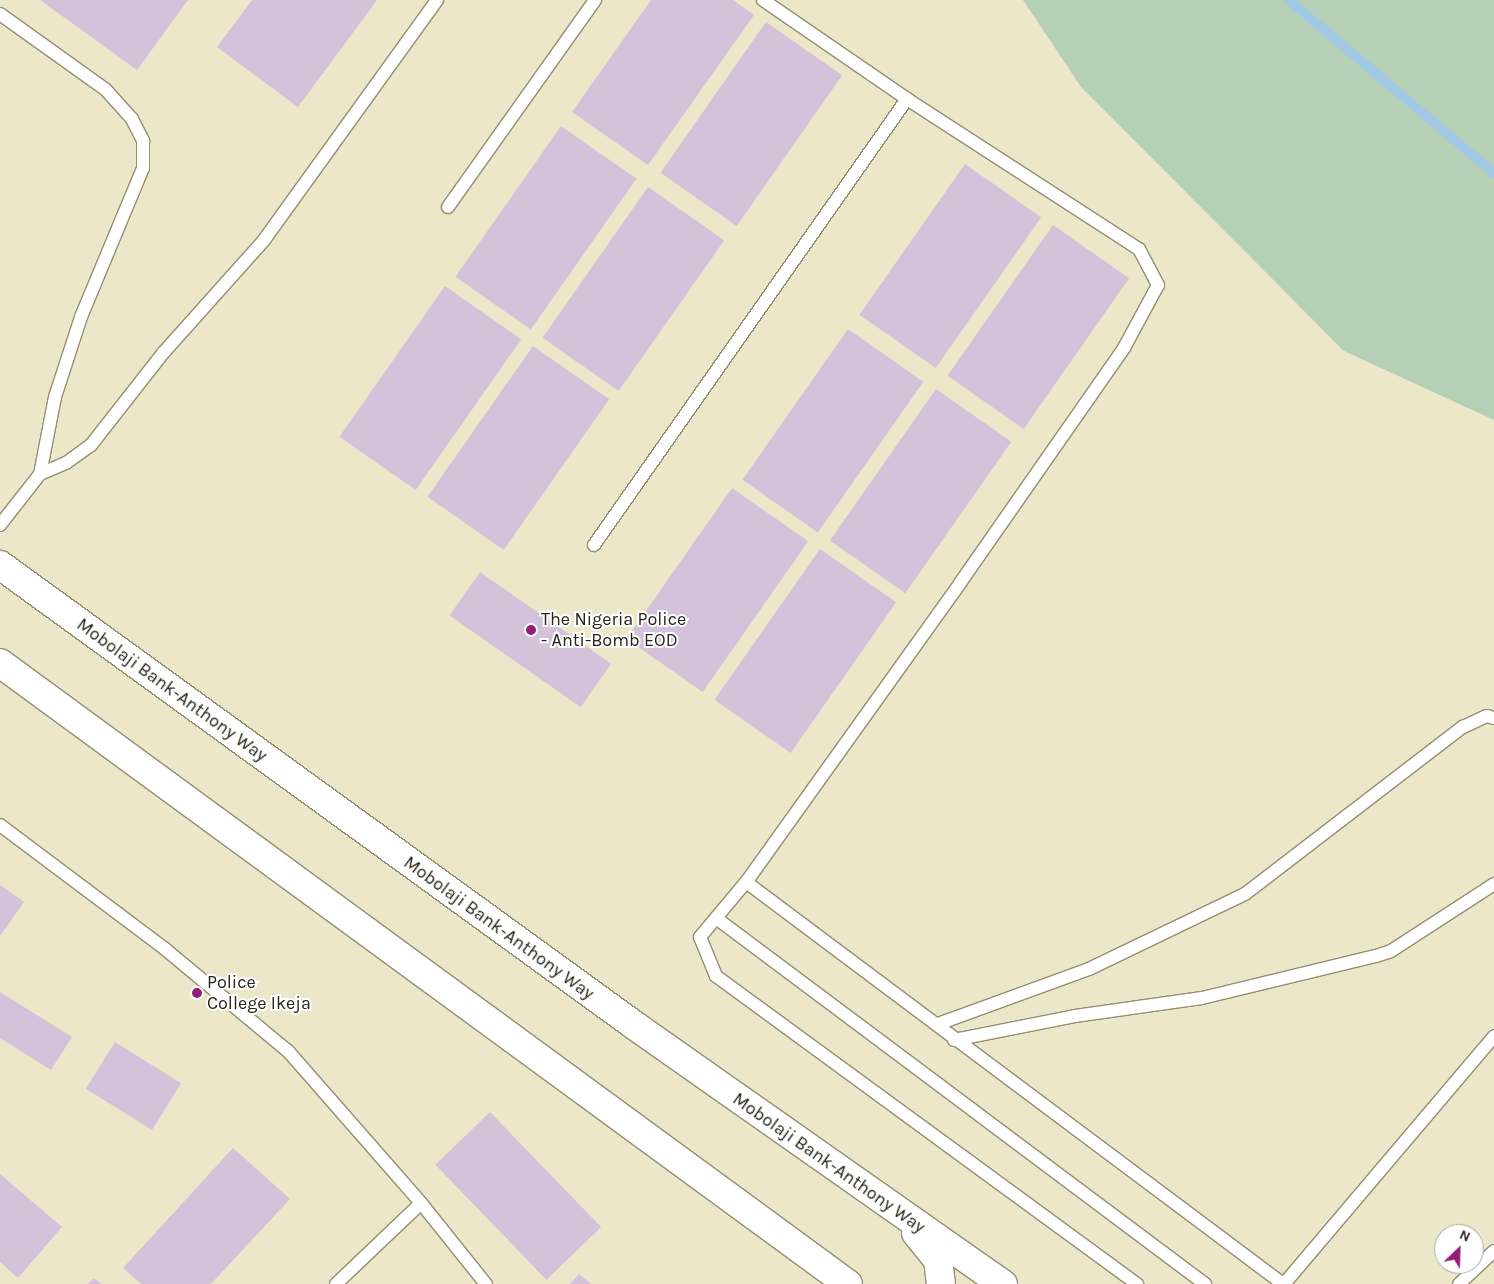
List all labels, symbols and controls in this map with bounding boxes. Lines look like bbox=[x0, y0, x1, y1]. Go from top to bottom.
place label: The Nigeria Police - Anti-Bomb EOD bbox=[541, 609, 686, 652]
street label: Mobolaji Bank-Anthony Way bbox=[73, 614, 271, 766]
marker: The Nigeria Police - Anti-Bomb EOD bbox=[525, 624, 537, 636]
street label: Mobolaji Bank-Anthony Way bbox=[400, 852, 598, 1004]
place label: Police College Ikeja bbox=[207, 972, 311, 1014]
marker: Police College Ikeja bbox=[191, 987, 203, 999]
street label: Mobolaji Bank-Anthony Way bbox=[729, 1088, 929, 1238]
north arrow bbox=[1434, 1224, 1484, 1274]
text: N bbox=[1457, 1226, 1473, 1246]

